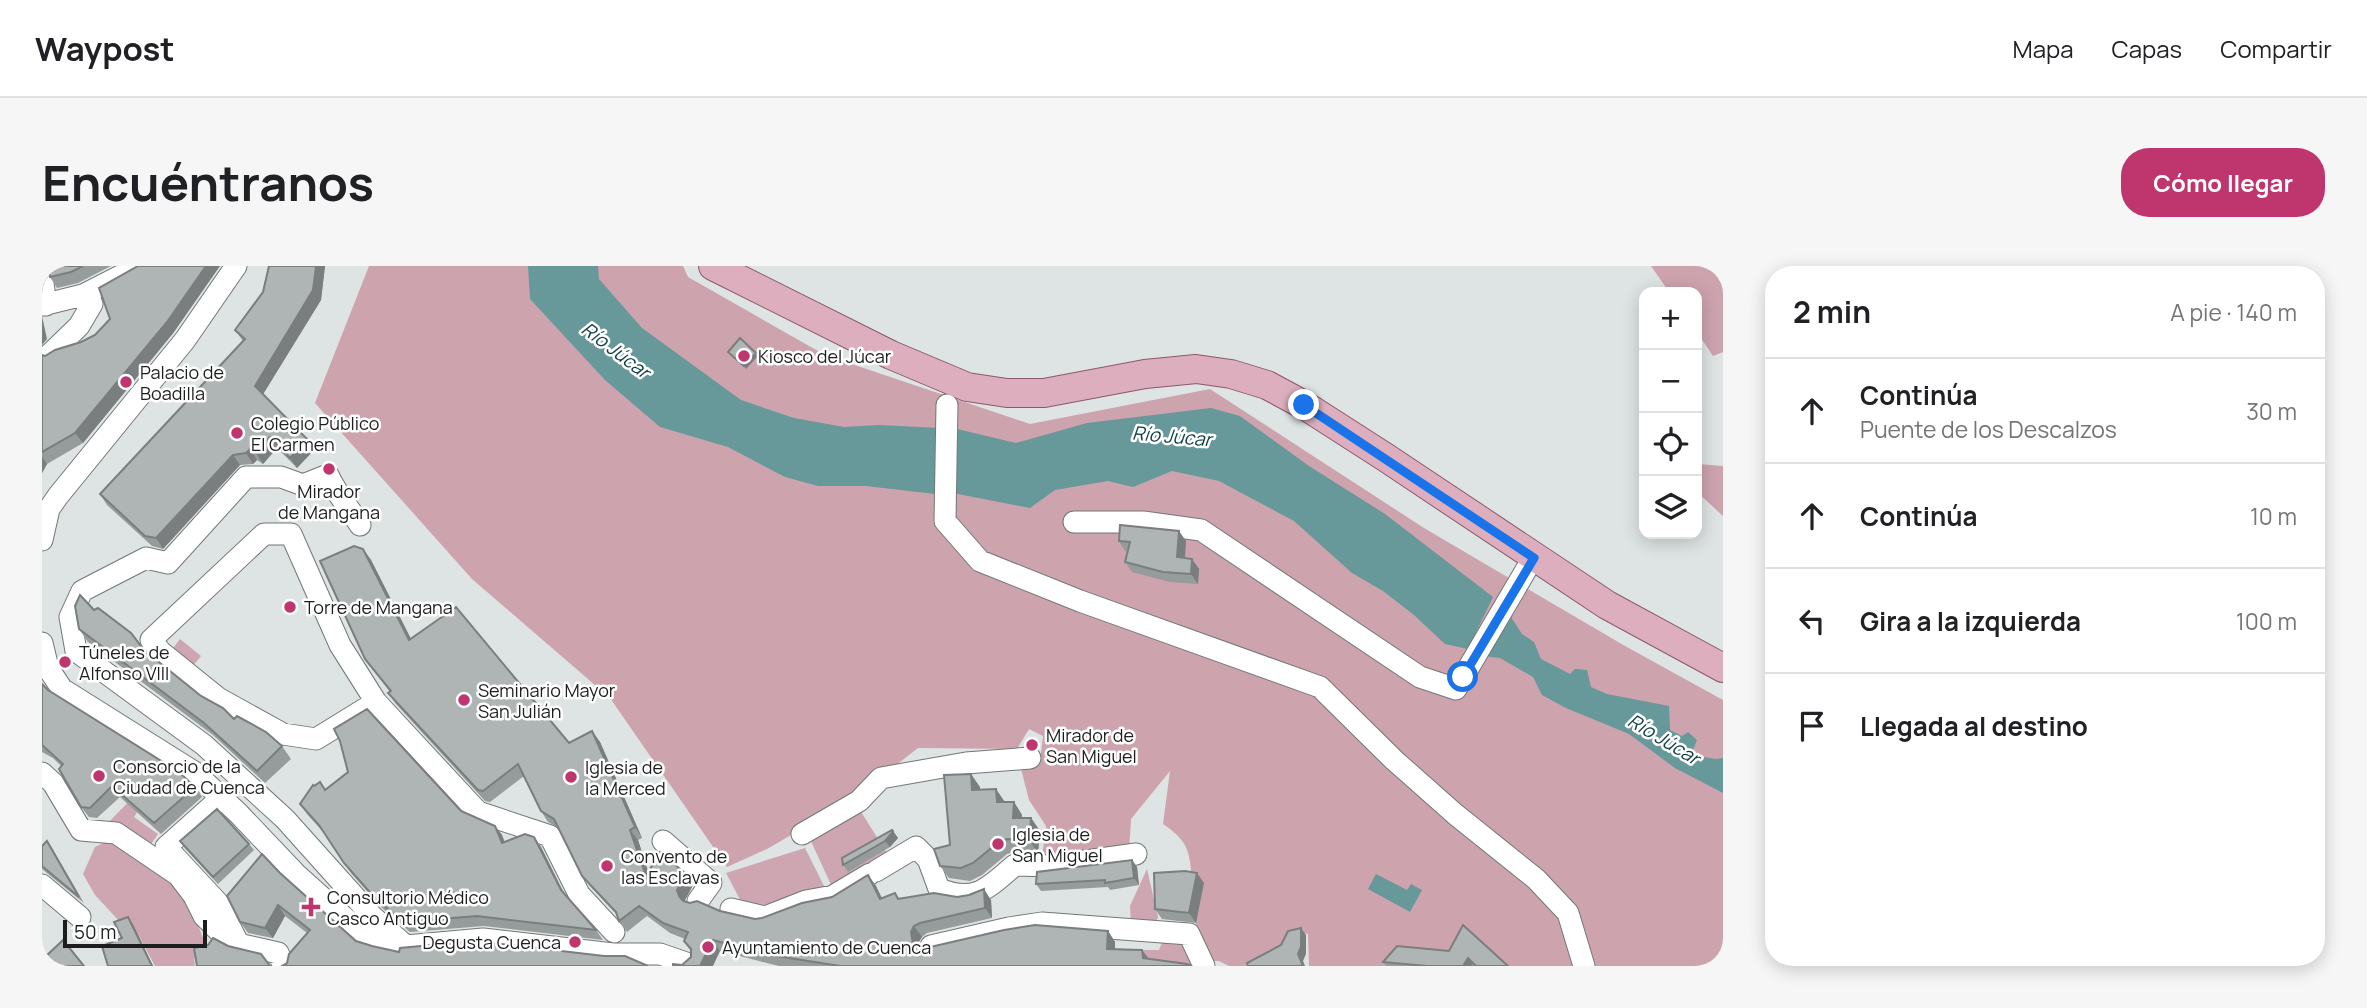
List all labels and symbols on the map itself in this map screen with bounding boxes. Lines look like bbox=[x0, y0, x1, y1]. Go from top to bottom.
water label: Río Júcar bbox=[576, 316, 657, 386]
place label: Kiosco del Júcar bbox=[758, 344, 892, 368]
marker: Kiosco del Júcar bbox=[736, 348, 752, 364]
place label: Palacio de Boadilla bbox=[140, 360, 224, 405]
marker: Palacio de Boadilla bbox=[118, 374, 134, 390]
route end bbox=[1288, 389, 1319, 420]
place label: Colegio Público El Carmen bbox=[251, 411, 379, 456]
water label: Río Júcar bbox=[1131, 420, 1215, 453]
marker: Colegio Público El Carmen bbox=[229, 425, 245, 441]
marker: Mirador de Mangana bbox=[321, 461, 337, 477]
place label: Mirador de Mangana bbox=[278, 479, 380, 524]
place label: Torre de Mangana bbox=[304, 595, 453, 619]
marker: Torre de Mangana bbox=[282, 599, 298, 615]
place label: Túneles de Alfonso VIII bbox=[79, 640, 170, 685]
marker: Túneles de Alfonso VIII bbox=[57, 654, 73, 670]
route start bbox=[1447, 661, 1478, 692]
place label: Seminario Mayor San Julián bbox=[478, 678, 616, 723]
marker: Seminario Mayor San Julián bbox=[456, 692, 472, 708]
water label: Río Júcar bbox=[1623, 707, 1707, 772]
place label: Mirador de San Miguel bbox=[1046, 723, 1137, 768]
marker: Mirador de San Miguel bbox=[1024, 737, 1040, 753]
place label: Consorcio de la Ciudad de Cuenca bbox=[113, 754, 265, 799]
place label: Iglesia de la Merced bbox=[585, 755, 666, 800]
marker: Consorcio de la Ciudad de Cuenca bbox=[91, 768, 107, 784]
marker: Iglesia de la Merced bbox=[563, 769, 579, 785]
place label: Iglesia de San Miguel bbox=[1012, 822, 1103, 867]
marker: Iglesia de San Miguel bbox=[990, 836, 1006, 852]
place label: Convento de las Esclavas bbox=[621, 844, 727, 889]
marker: Convento de las Esclavas bbox=[599, 858, 615, 874]
place label: Consultorio Médico Casco Antiguo bbox=[327, 885, 489, 930]
marker: Consultorio Médico Casco Antiguo bbox=[301, 897, 321, 917]
scale bar bbox=[63, 917, 206, 949]
place label: Degusta Cuenca bbox=[422, 930, 561, 954]
marker: Degusta Cuenca bbox=[567, 934, 583, 950]
place label: Ayuntamiento de Cuenca bbox=[722, 935, 931, 959]
marker: Ayuntamiento de Cuenca bbox=[700, 939, 716, 955]

